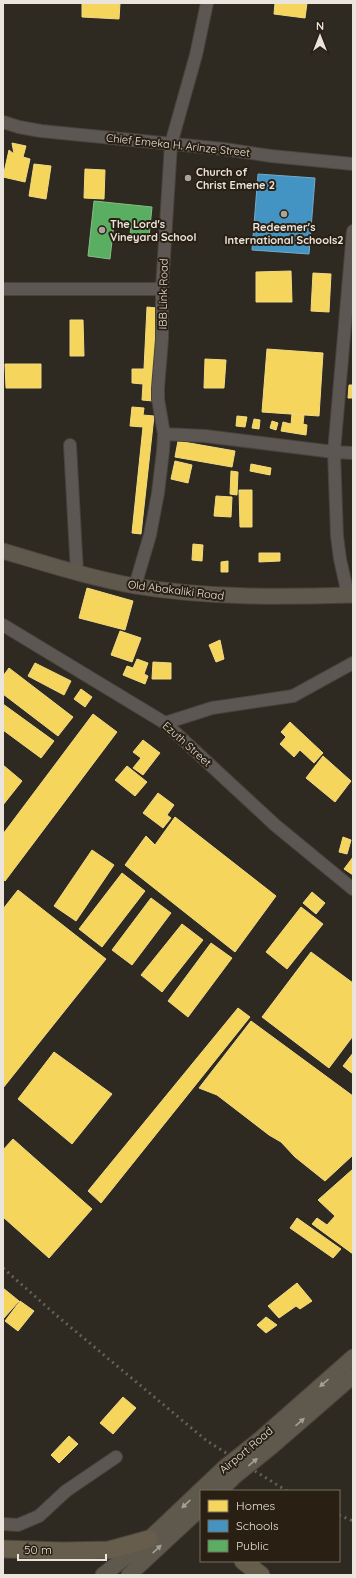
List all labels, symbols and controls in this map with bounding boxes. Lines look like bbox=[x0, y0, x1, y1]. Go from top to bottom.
north arrow bbox=[300, 16, 340, 56]
text: N bbox=[316, 19, 324, 33]
street label: Chief Emeka H. Arinze Street bbox=[105, 130, 251, 160]
place label: Church of Christ Emene 2 bbox=[196, 165, 275, 192]
marker: Church of Christ Emene 2 bbox=[183, 173, 193, 183]
marker: Redeemer's International Schools2 bbox=[279, 209, 289, 219]
place label: The Lord's Vineyard School bbox=[110, 217, 196, 244]
place label: Redeemer's International Schools2 bbox=[224, 220, 344, 247]
marker: The Lord's Vineyard School bbox=[97, 225, 107, 235]
street label: IBB Link Road bbox=[155, 258, 171, 330]
street label: Old Abakaliki Road bbox=[127, 577, 225, 603]
street label: Ezuth Street bbox=[160, 718, 214, 770]
one-way arrow bbox=[318, 1378, 329, 1387]
one-way arrow bbox=[295, 1418, 304, 1427]
street label: Airport Road bbox=[216, 1424, 276, 1476]
one-way arrow bbox=[247, 1457, 258, 1466]
legend bbox=[200, 1490, 340, 1562]
text: Homes bbox=[236, 1498, 276, 1513]
one-way arrow bbox=[181, 1499, 191, 1509]
text: Schools bbox=[236, 1518, 279, 1533]
scale bar bbox=[18, 1536, 106, 1562]
text: Public bbox=[236, 1538, 269, 1553]
text: 50 m bbox=[24, 1542, 52, 1557]
one-way arrow bbox=[152, 1544, 162, 1553]

